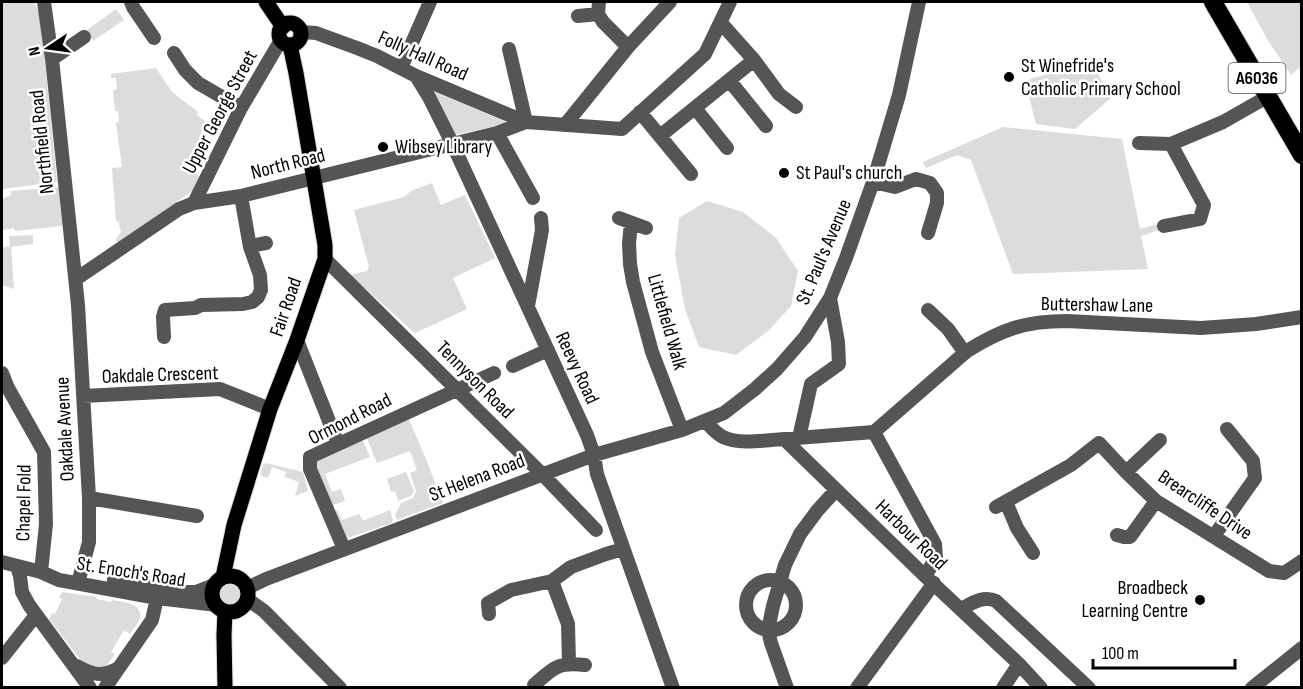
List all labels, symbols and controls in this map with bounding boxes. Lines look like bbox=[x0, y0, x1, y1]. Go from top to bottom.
north arrow bbox=[18, 18, 78, 78]
street label: Folly Hall Road bbox=[374, 26, 472, 86]
text: N bbox=[25, 45, 45, 57]
street label: Upper George Street bbox=[177, 46, 263, 178]
place label: St Winefride's Catholic Primary School bbox=[1021, 54, 1181, 101]
road number: A6036 bbox=[1228, 63, 1286, 93]
marker: St Winefride's Catholic Primary School bbox=[1002, 70, 1016, 84]
street label: Northfield Road bbox=[25, 89, 59, 195]
place label: Wibsey Library bbox=[395, 135, 492, 159]
marker: Wibsey Library bbox=[376, 140, 390, 154]
street label: North Road bbox=[248, 143, 328, 185]
place label: St Paul's church bbox=[796, 161, 902, 185]
marker: St Paul's church bbox=[777, 166, 791, 180]
street label: St. Paul's Avenue bbox=[791, 196, 857, 308]
street label: Littlefield Walk bbox=[642, 271, 692, 373]
street label: Fair Road bbox=[265, 274, 307, 340]
street label: Buttershaw Lane bbox=[1041, 292, 1153, 318]
street label: Reevy Road bbox=[550, 328, 604, 408]
street label: Tennyson Road bbox=[431, 336, 519, 424]
street label: Oakdale Crescent bbox=[101, 361, 219, 389]
street label: Oakdale Avenue bbox=[50, 376, 80, 482]
street label: Ormond Road bbox=[304, 388, 396, 450]
street label: St Helena Road bbox=[426, 449, 528, 507]
street label: Chapel Fold bbox=[11, 464, 37, 542]
street label: Brearcliffe Drive bbox=[1153, 465, 1257, 545]
street label: Harbour Road bbox=[870, 495, 952, 575]
street label: St. Enoch's Road bbox=[75, 552, 187, 592]
place label: Broadbeck Learning Centre bbox=[1082, 576, 1188, 623]
marker: Broadbeck Learning Centre bbox=[1193, 593, 1207, 607]
scale bar bbox=[1093, 632, 1236, 670]
text: 100 m bbox=[1102, 643, 1139, 664]

